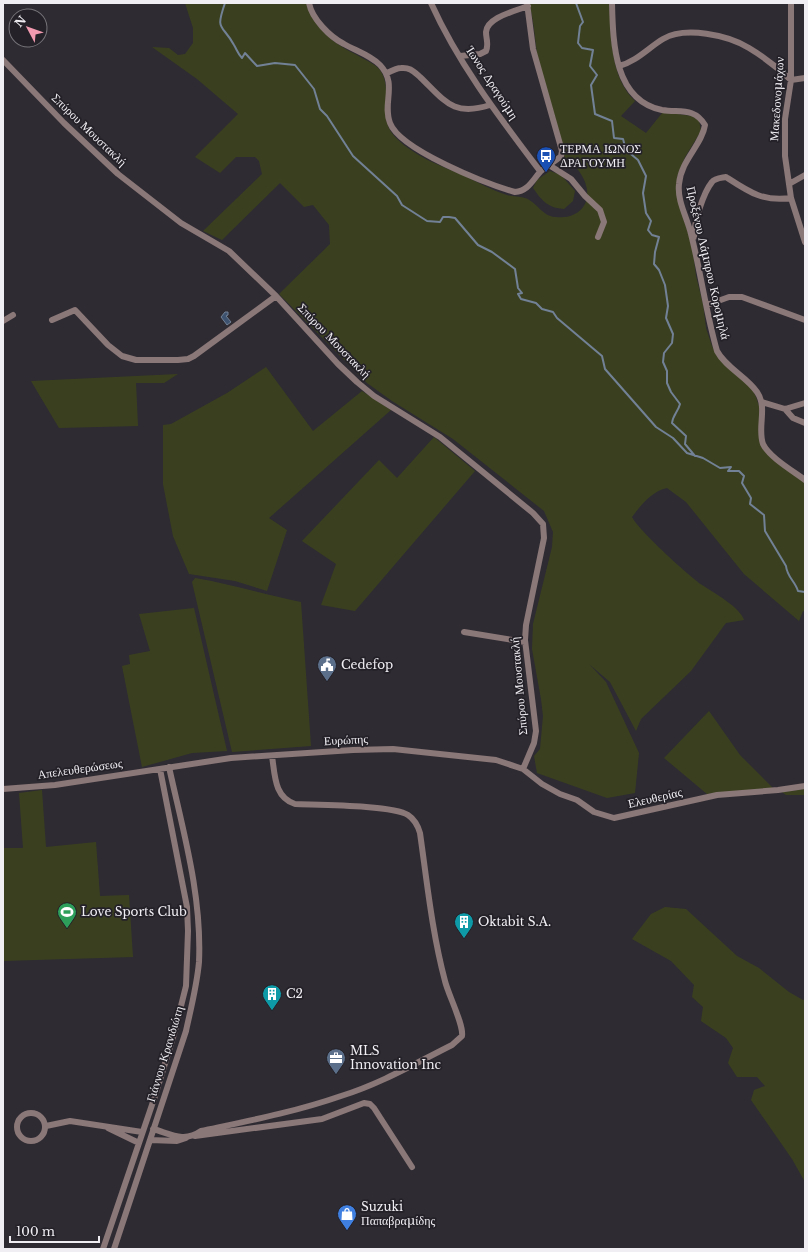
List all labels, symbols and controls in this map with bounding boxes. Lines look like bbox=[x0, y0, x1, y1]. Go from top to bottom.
north arrow bbox=[8, 8, 48, 48]
text: N bbox=[12, 12, 30, 30]
street label: Ίωνος Δραγούμη bbox=[463, 42, 522, 122]
street label: Μακεδονομάχων bbox=[766, 56, 787, 142]
street label: Σπύρου Μουστακλή bbox=[49, 90, 130, 169]
place label: ΤΕΡΜΑ ΙΩΝΟΣ ΔΡΑΓΟΥΜΗ bbox=[560, 141, 641, 170]
bus stop icon: ΤΕΡΜΑ ΙΩΝΟΣ ΔΡΑΓΟΥΜΗ bbox=[535, 145, 557, 173]
street label: Προξένου Λάμπρου Κορομηλά bbox=[684, 185, 734, 342]
street label: Σπύρου Μουστακλή bbox=[295, 300, 374, 381]
street label: Σπύρου Μουστακλή bbox=[507, 636, 530, 736]
public building icon: Cedefop bbox=[316, 654, 338, 682]
place label: Cedefop bbox=[341, 657, 393, 672]
street label: Ευρώπης bbox=[323, 731, 369, 748]
street label: Απελευθερώσεως bbox=[37, 755, 123, 782]
street label: Ελευθερίας bbox=[626, 784, 684, 811]
sports icon: Love Sports Club bbox=[56, 901, 78, 929]
place label: Love Sports Club bbox=[81, 904, 187, 919]
building icon: Oktabit S.A. bbox=[453, 911, 475, 939]
place label: Oktabit S.A. bbox=[478, 914, 551, 929]
building icon: C2 bbox=[261, 983, 283, 1011]
place label: C2 bbox=[286, 986, 303, 1001]
street label: Γιάννου Κρανιδιώτη bbox=[143, 1004, 186, 1104]
place label: MLS Innovation Inc bbox=[350, 1043, 441, 1072]
office icon: MLS Innovation Inc bbox=[325, 1047, 347, 1075]
place label: Suzuki Παπαβραμίδης bbox=[361, 1199, 435, 1228]
shop icon: Suzuki Παπαβραμίδης bbox=[336, 1203, 358, 1231]
scale bar bbox=[10, 1218, 99, 1244]
text: 100 m bbox=[16, 1224, 55, 1239]

